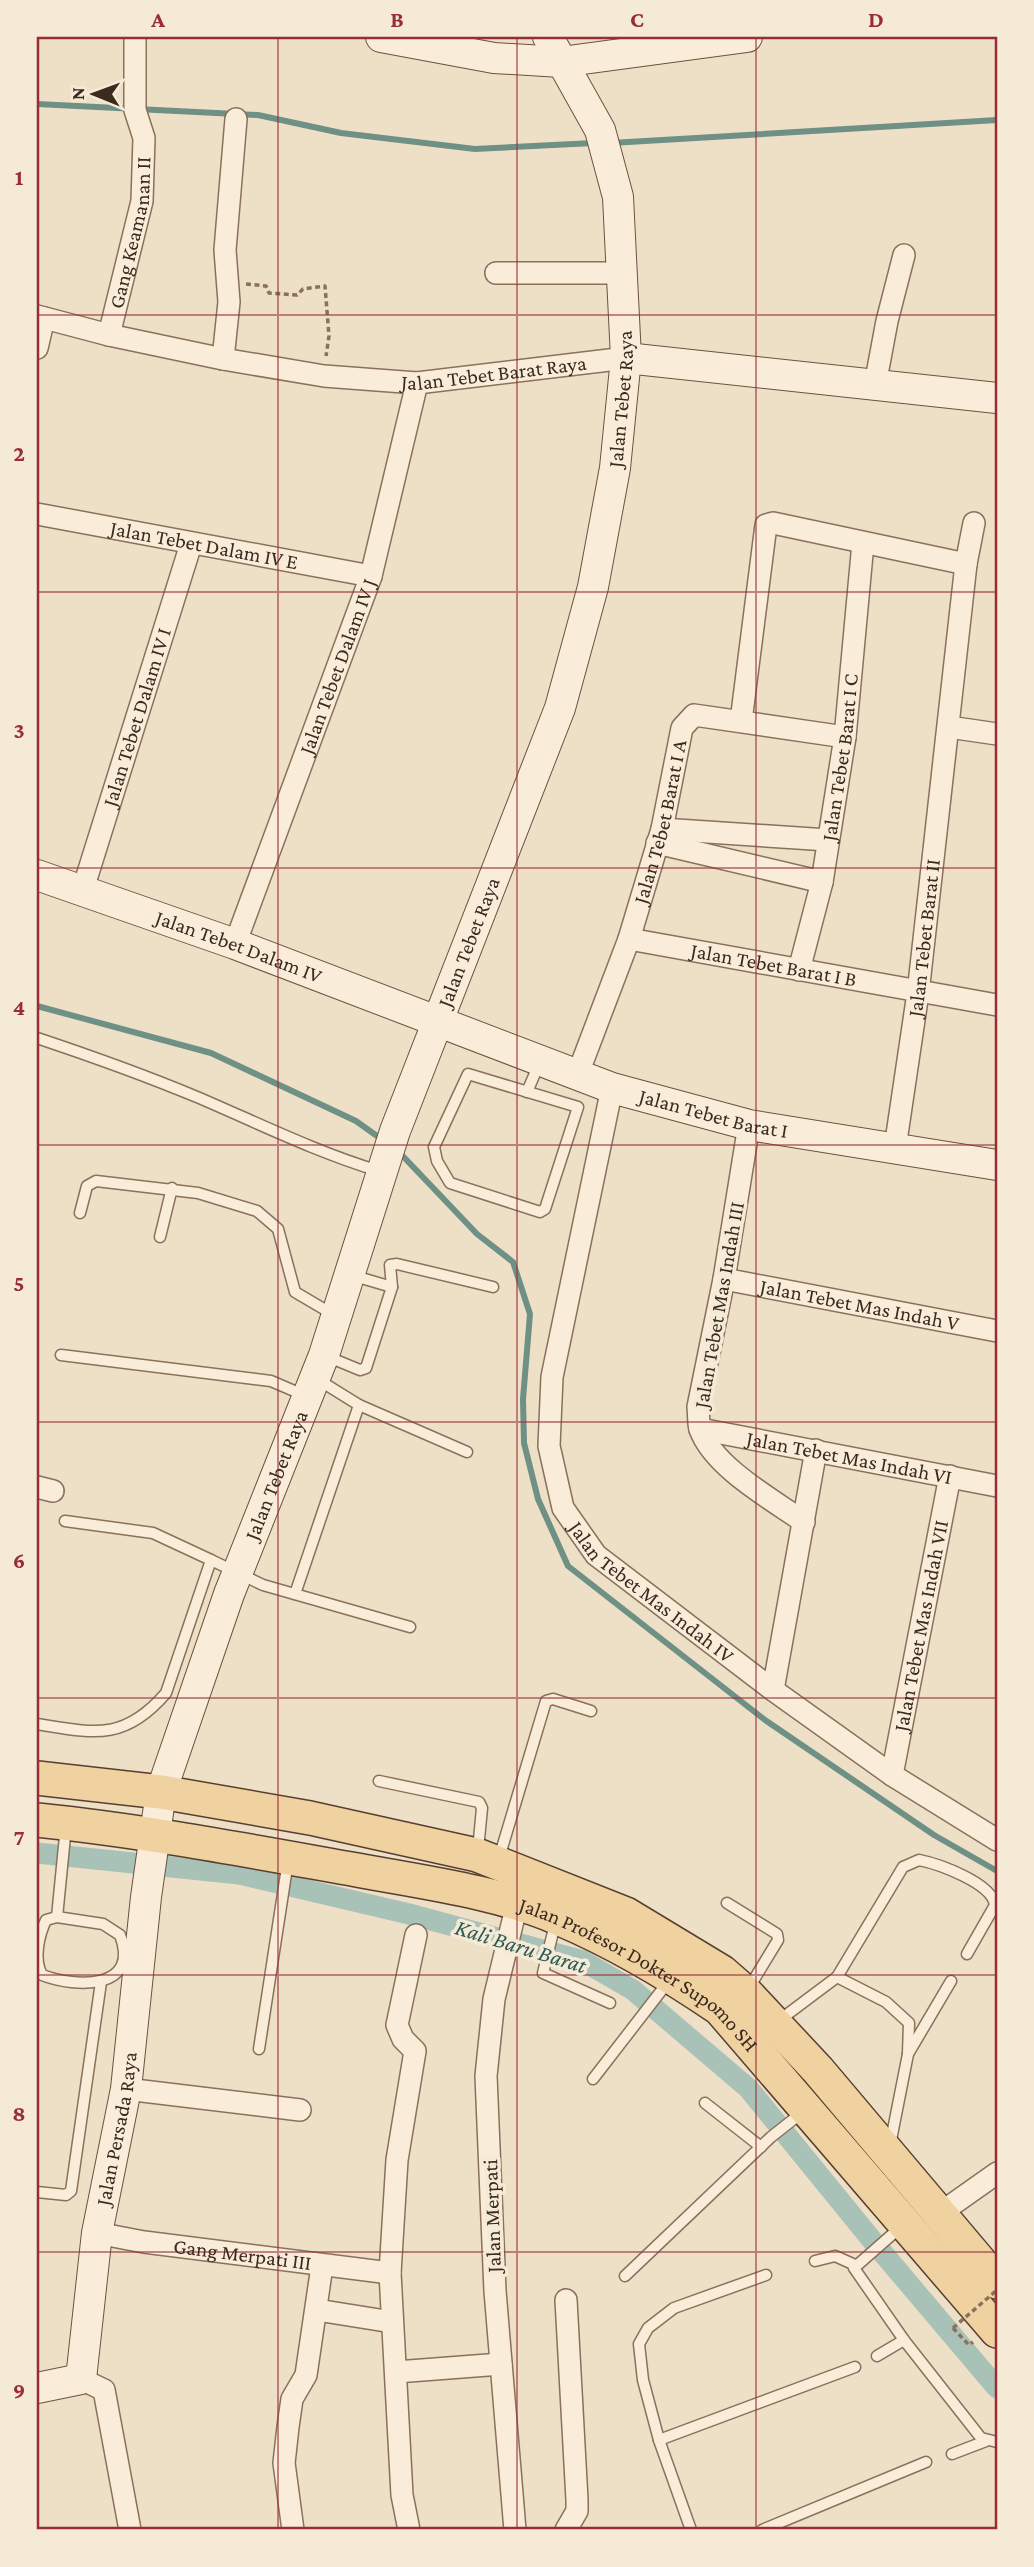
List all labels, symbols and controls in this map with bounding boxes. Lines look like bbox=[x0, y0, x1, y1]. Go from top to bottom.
text: A bbox=[150, 6, 165, 32]
text: B bbox=[390, 6, 404, 32]
text: C bbox=[630, 6, 644, 32]
text: D bbox=[868, 6, 884, 32]
north arrow bbox=[60, 60, 130, 130]
text: N bbox=[67, 87, 88, 100]
street label: Gang Keamanan II bbox=[104, 156, 155, 311]
text: 1 bbox=[15, 164, 24, 190]
street label: Jalan Tebet Raya bbox=[603, 330, 638, 471]
street label: Jalan Tebet Barat Raya bbox=[398, 351, 588, 395]
text: 2 bbox=[13, 440, 25, 466]
street label: Jalan Tebet Dalam IV E bbox=[106, 515, 300, 574]
street label: Jalan Tebet Dalam IV J bbox=[293, 575, 381, 759]
street label: Jalan Tebet Dalam IV I bbox=[97, 625, 176, 811]
street label: Jalan Tebet Barat I C bbox=[816, 673, 863, 845]
text: 3 bbox=[13, 717, 25, 743]
street label: Jalan Tebet Barat I A bbox=[628, 738, 691, 909]
street label: Jalan Tebet Barat II bbox=[902, 858, 945, 1021]
street label: Jalan Tebet Raya bbox=[432, 874, 505, 1012]
street label: Jalan Tebet Dalam IV bbox=[150, 905, 325, 988]
street label: Jalan Tebet Barat I B bbox=[687, 938, 858, 992]
text: 4 bbox=[13, 994, 25, 1020]
street label: Jalan Tebet Barat I bbox=[635, 1083, 789, 1143]
street label: Jalan Tebet Mas Indah III bbox=[689, 1200, 749, 1412]
text: 5 bbox=[13, 1270, 25, 1296]
street label: Jalan Tebet Mas Indah V bbox=[756, 1274, 961, 1336]
street label: Jalan Tebet Raya bbox=[239, 1407, 313, 1545]
street label: Jalan Tebet Mas Indah VI bbox=[743, 1426, 954, 1489]
street label: Jalan Tebet Mas Indah IV bbox=[563, 1515, 738, 1668]
street label: Jalan Tebet Mas Indah VII bbox=[888, 1518, 953, 1735]
text: 6 bbox=[13, 1547, 25, 1573]
text: 7 bbox=[13, 1824, 25, 1850]
street label: Jalan Profesor Dokter Supomo SH bbox=[514, 1892, 763, 2057]
water label: Kali Baru Barat bbox=[452, 1914, 591, 1979]
street label: Jalan Persada Raya bbox=[90, 2050, 142, 2210]
text: 8 bbox=[12, 2100, 26, 2126]
street label: Jalan Merpati bbox=[478, 2158, 506, 2275]
street label: Gang Merpati III bbox=[172, 2234, 313, 2275]
text: 9 bbox=[13, 2377, 25, 2403]

